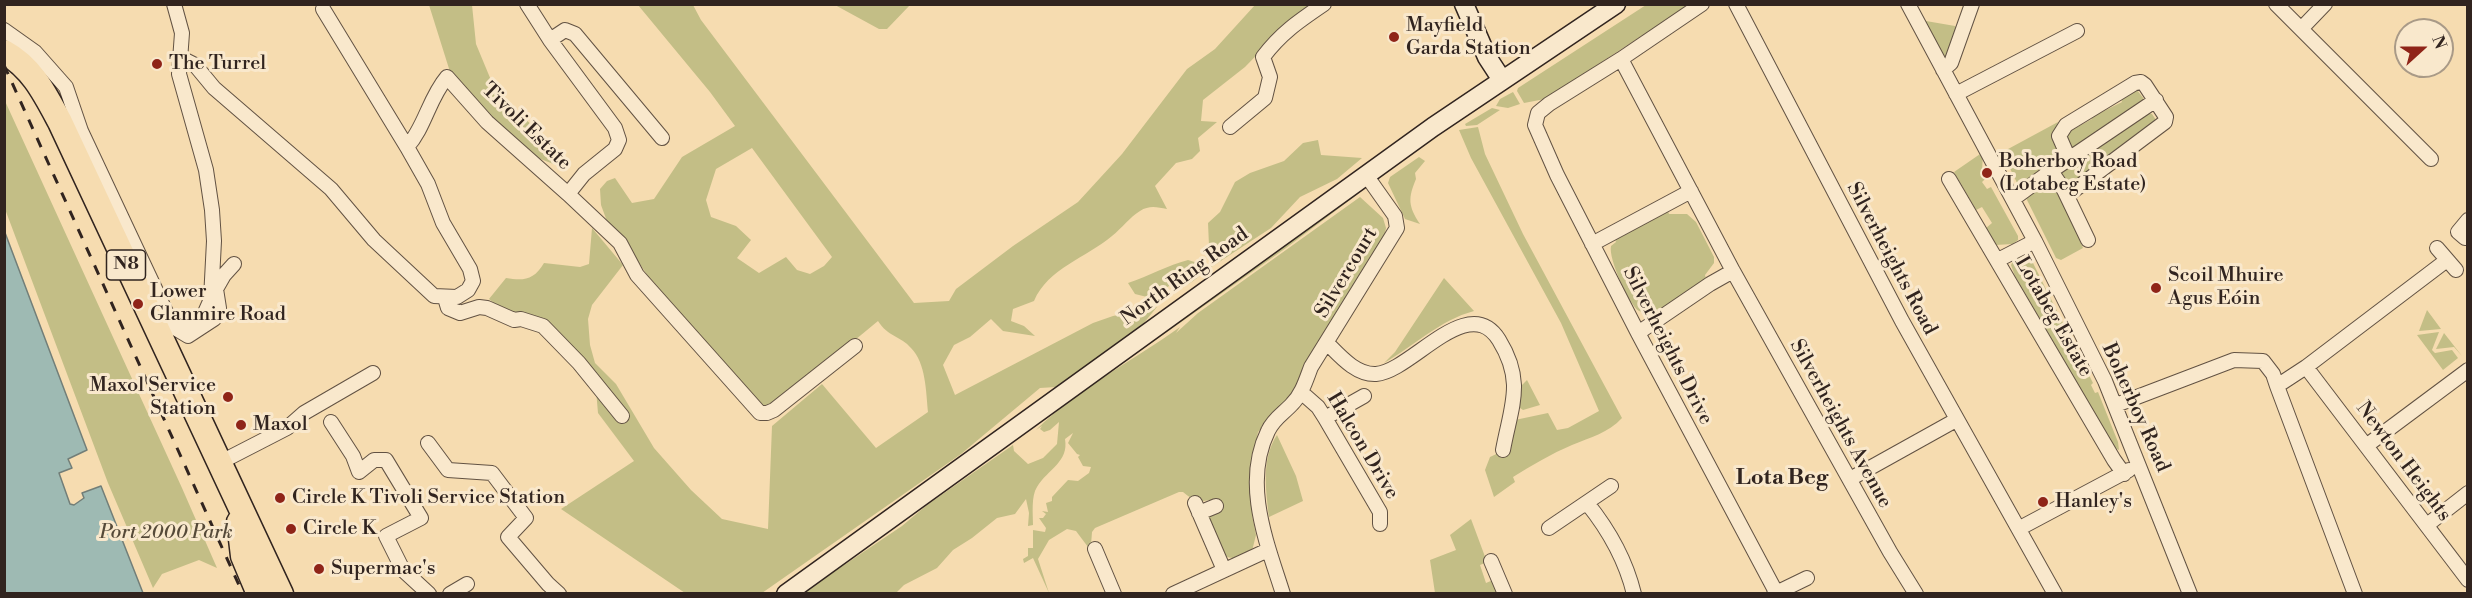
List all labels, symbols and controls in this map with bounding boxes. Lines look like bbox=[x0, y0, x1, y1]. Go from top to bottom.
place label: Mayfield Garda Station bbox=[1406, 14, 1531, 61]
north arrow bbox=[2394, 18, 2454, 78]
marker: Mayfield Garda Station bbox=[1387, 30, 1401, 44]
text: N bbox=[2427, 33, 2451, 52]
place label: The Turrel bbox=[169, 52, 266, 76]
marker: The Turrel bbox=[150, 57, 164, 71]
street label: Tivoli Estate bbox=[476, 78, 576, 176]
place label: Boherboy Road (Lotabeg Estate) bbox=[1999, 150, 2146, 197]
marker: Boherboy Road (Lotabeg Estate) bbox=[1980, 166, 1994, 180]
street label: Silverheights Road bbox=[1841, 179, 1941, 339]
street label: North Ring Road bbox=[1117, 223, 1253, 331]
street label: Silvercourt bbox=[1311, 223, 1383, 323]
road number: N8 bbox=[106, 250, 146, 280]
street label: Lotabeg Estate bbox=[2009, 253, 2097, 381]
street label: Silverheights Drive bbox=[1617, 263, 1717, 429]
place label: Scoil Mhuire Agus Eóin bbox=[2168, 264, 2284, 311]
place label: Lower Glanmire Road bbox=[150, 280, 286, 327]
marker: Scoil Mhuire Agus Eóin bbox=[2149, 281, 2163, 295]
marker: Lower Glanmire Road bbox=[131, 297, 145, 311]
street label: Silverheights Avenue bbox=[1784, 336, 1896, 512]
street label: Boherboy Road bbox=[2096, 340, 2174, 476]
place label: Maxol Service Station bbox=[90, 374, 216, 421]
street label: Halcon Drive bbox=[1321, 388, 1403, 504]
marker: Maxol Service Station bbox=[221, 390, 235, 404]
street label: Newton Heights bbox=[2350, 398, 2456, 526]
place label: Maxol bbox=[253, 413, 308, 437]
marker: Maxol bbox=[234, 418, 248, 432]
district label: Lota Beg bbox=[1736, 466, 1828, 492]
place label: Circle K Tivoli Service Station bbox=[292, 486, 565, 510]
place label: Hanley's bbox=[2055, 490, 2132, 514]
marker: Circle K Tivoli Service Station bbox=[273, 491, 287, 505]
marker: Hanley's bbox=[2036, 495, 2050, 509]
place label: Circle K bbox=[303, 517, 376, 541]
park label: Port 2000 Park bbox=[99, 521, 233, 545]
marker: Circle K bbox=[284, 522, 298, 536]
place label: Supermac's bbox=[331, 557, 436, 581]
marker: Supermac's bbox=[312, 562, 326, 576]

